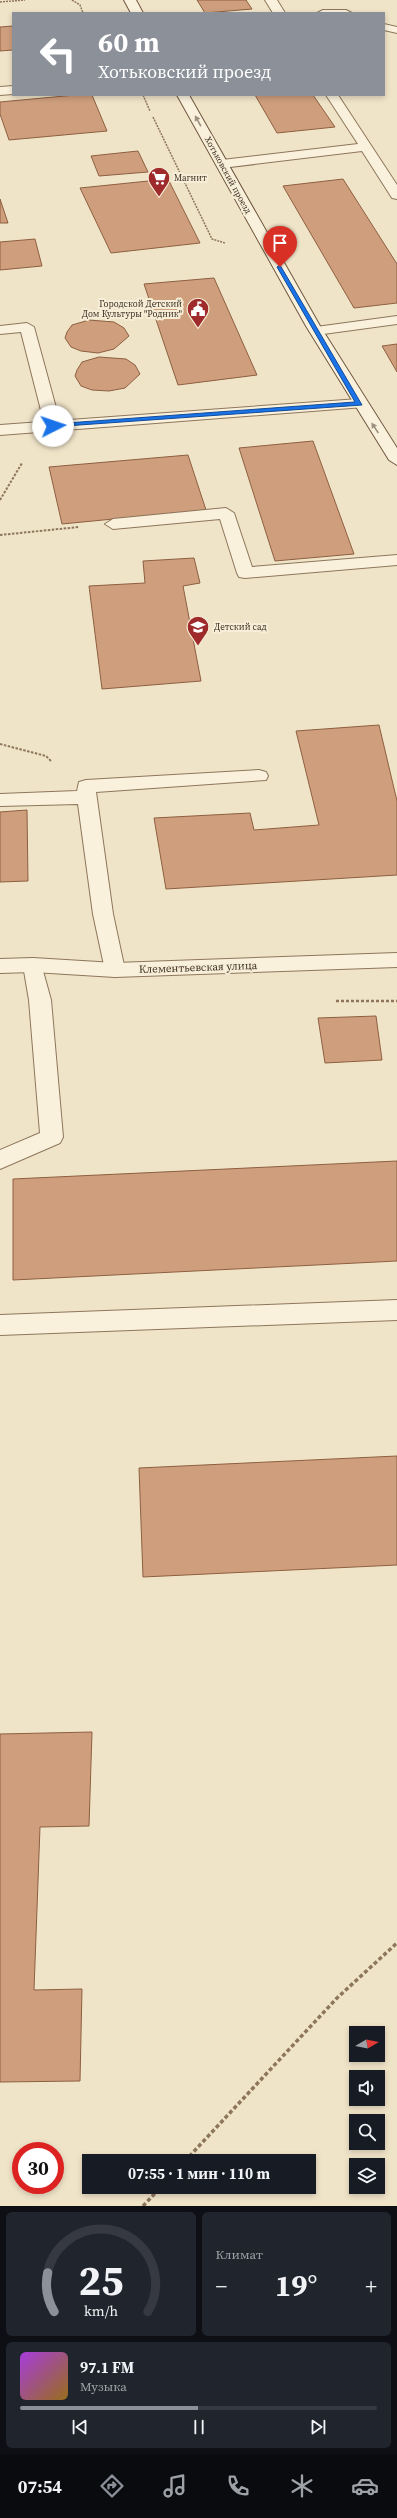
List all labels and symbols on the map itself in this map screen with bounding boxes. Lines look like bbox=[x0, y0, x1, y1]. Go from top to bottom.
one-way arrow bbox=[194, 115, 201, 127]
street label: Хотьковский проезд bbox=[202, 134, 254, 216]
supermarket icon: Магнит bbox=[146, 165, 172, 198]
place label: Магнит bbox=[174, 172, 207, 184]
pin bbox=[263, 226, 297, 267]
public building icon: Городской Детский Дом Культуры "Родник" bbox=[185, 296, 211, 329]
place label: Городской Детский Дом Культуры "Родник" bbox=[82, 298, 182, 320]
position arrow bbox=[32, 405, 74, 447]
one-way arrow bbox=[371, 422, 379, 433]
school or university icon: Детский сад bbox=[185, 614, 211, 647]
place label: Детский сад bbox=[214, 621, 267, 633]
street label: Клементьевская улица bbox=[139, 958, 258, 977]
north arrow bbox=[349, 2026, 385, 2062]
speed limit sign: 30 bbox=[12, 2142, 64, 2194]

